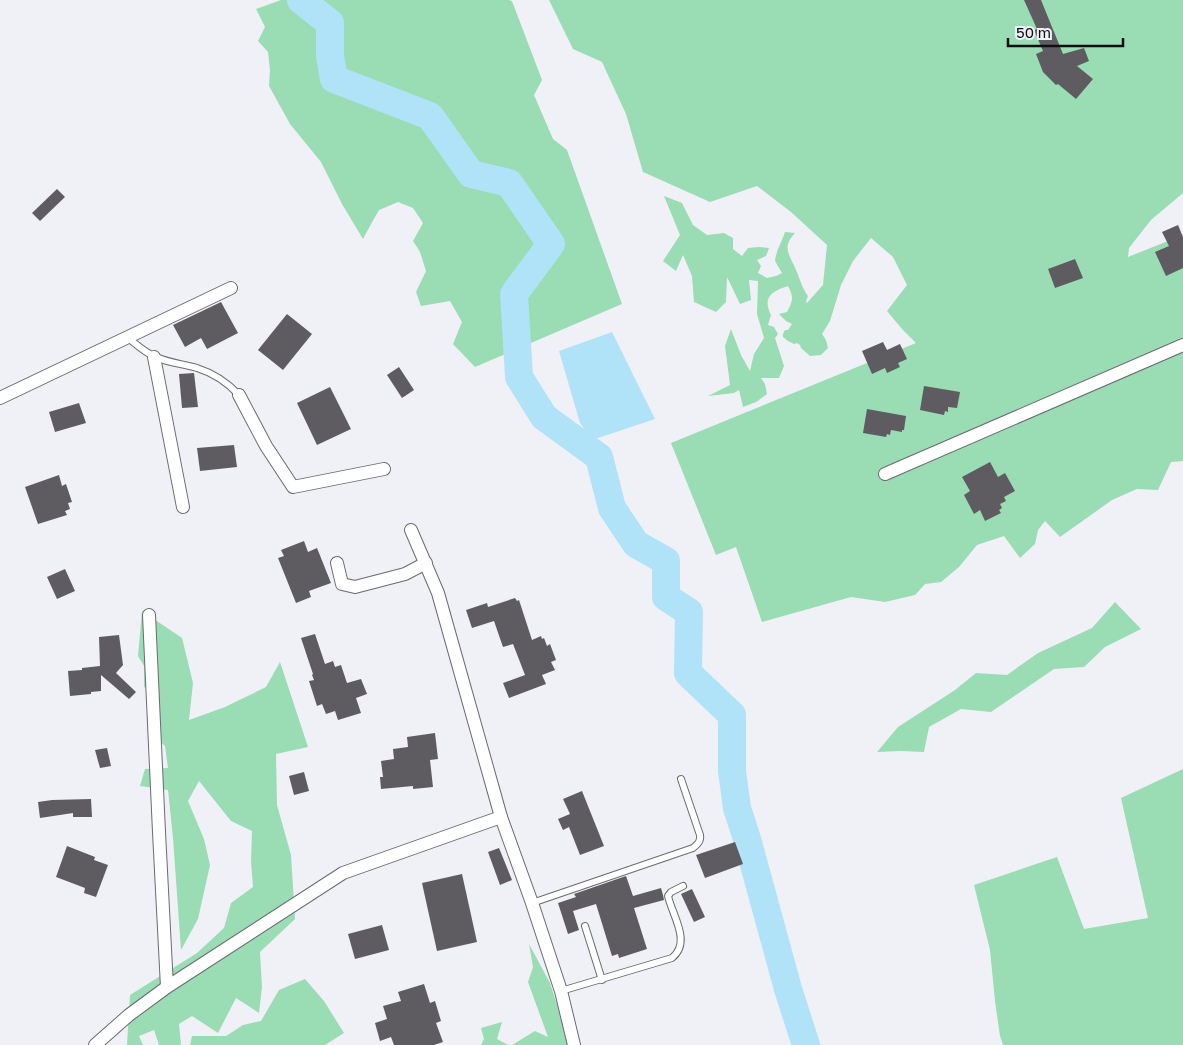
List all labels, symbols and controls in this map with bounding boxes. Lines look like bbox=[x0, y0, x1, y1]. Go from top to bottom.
scale bar bbox=[1008, 15, 1123, 47]
text: 50 m bbox=[1016, 23, 1051, 41]

